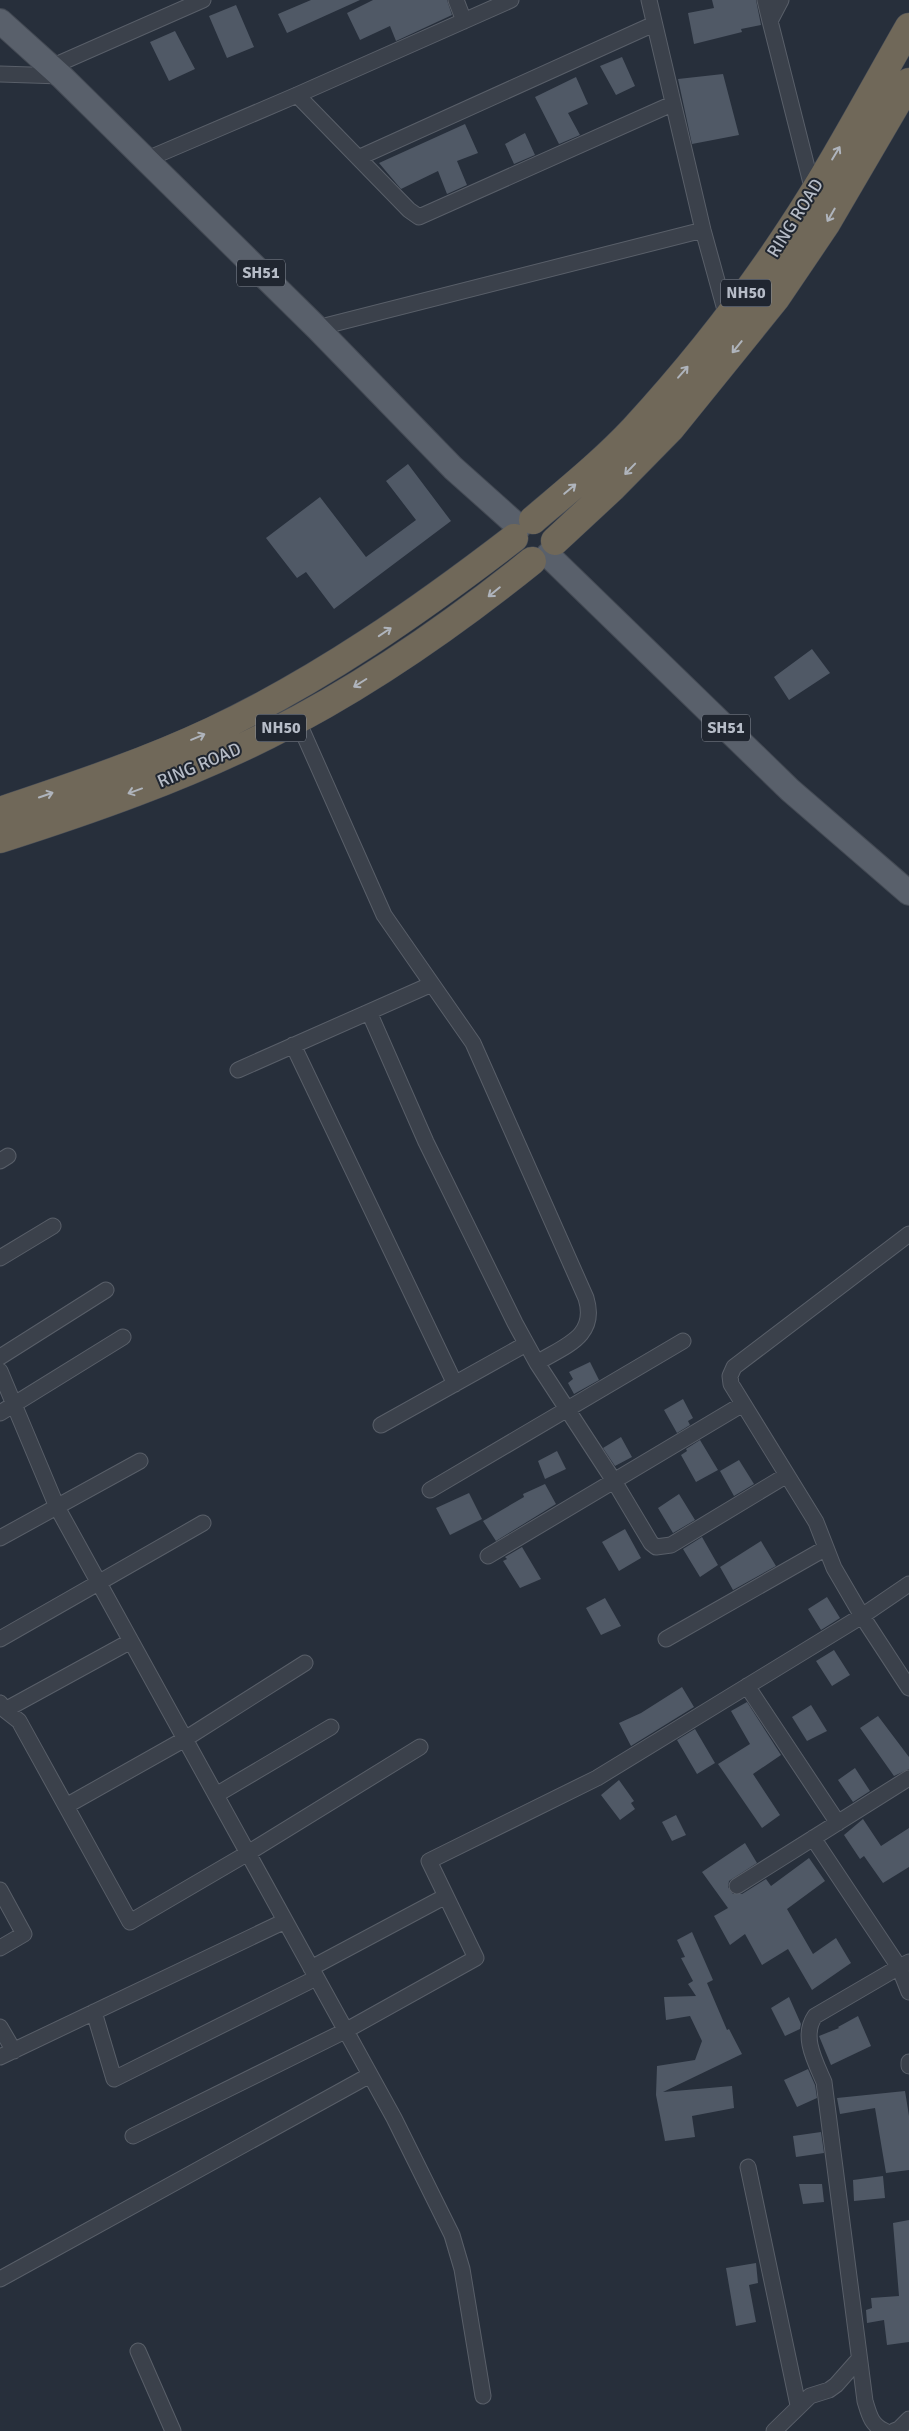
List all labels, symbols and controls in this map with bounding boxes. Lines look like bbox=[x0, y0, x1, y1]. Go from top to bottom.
one-way arrow bbox=[831, 147, 841, 161]
street label: RING ROAD bbox=[762, 175, 828, 261]
one-way arrow bbox=[826, 208, 836, 222]
road number: SH51 bbox=[237, 260, 285, 286]
road number: NH50 bbox=[721, 280, 771, 306]
one-way arrow bbox=[731, 340, 742, 353]
one-way arrow bbox=[677, 366, 689, 379]
one-way arrow bbox=[624, 463, 636, 476]
one-way arrow bbox=[563, 483, 576, 494]
one-way arrow bbox=[488, 586, 501, 597]
one-way arrow bbox=[378, 627, 392, 637]
one-way arrow bbox=[353, 678, 367, 688]
road number: NH50 bbox=[256, 714, 306, 741]
road number: SH51 bbox=[702, 714, 750, 741]
one-way arrow bbox=[190, 732, 205, 742]
street label: RING ROAD bbox=[154, 738, 244, 792]
one-way arrow bbox=[128, 788, 143, 797]
one-way arrow bbox=[38, 790, 54, 800]

